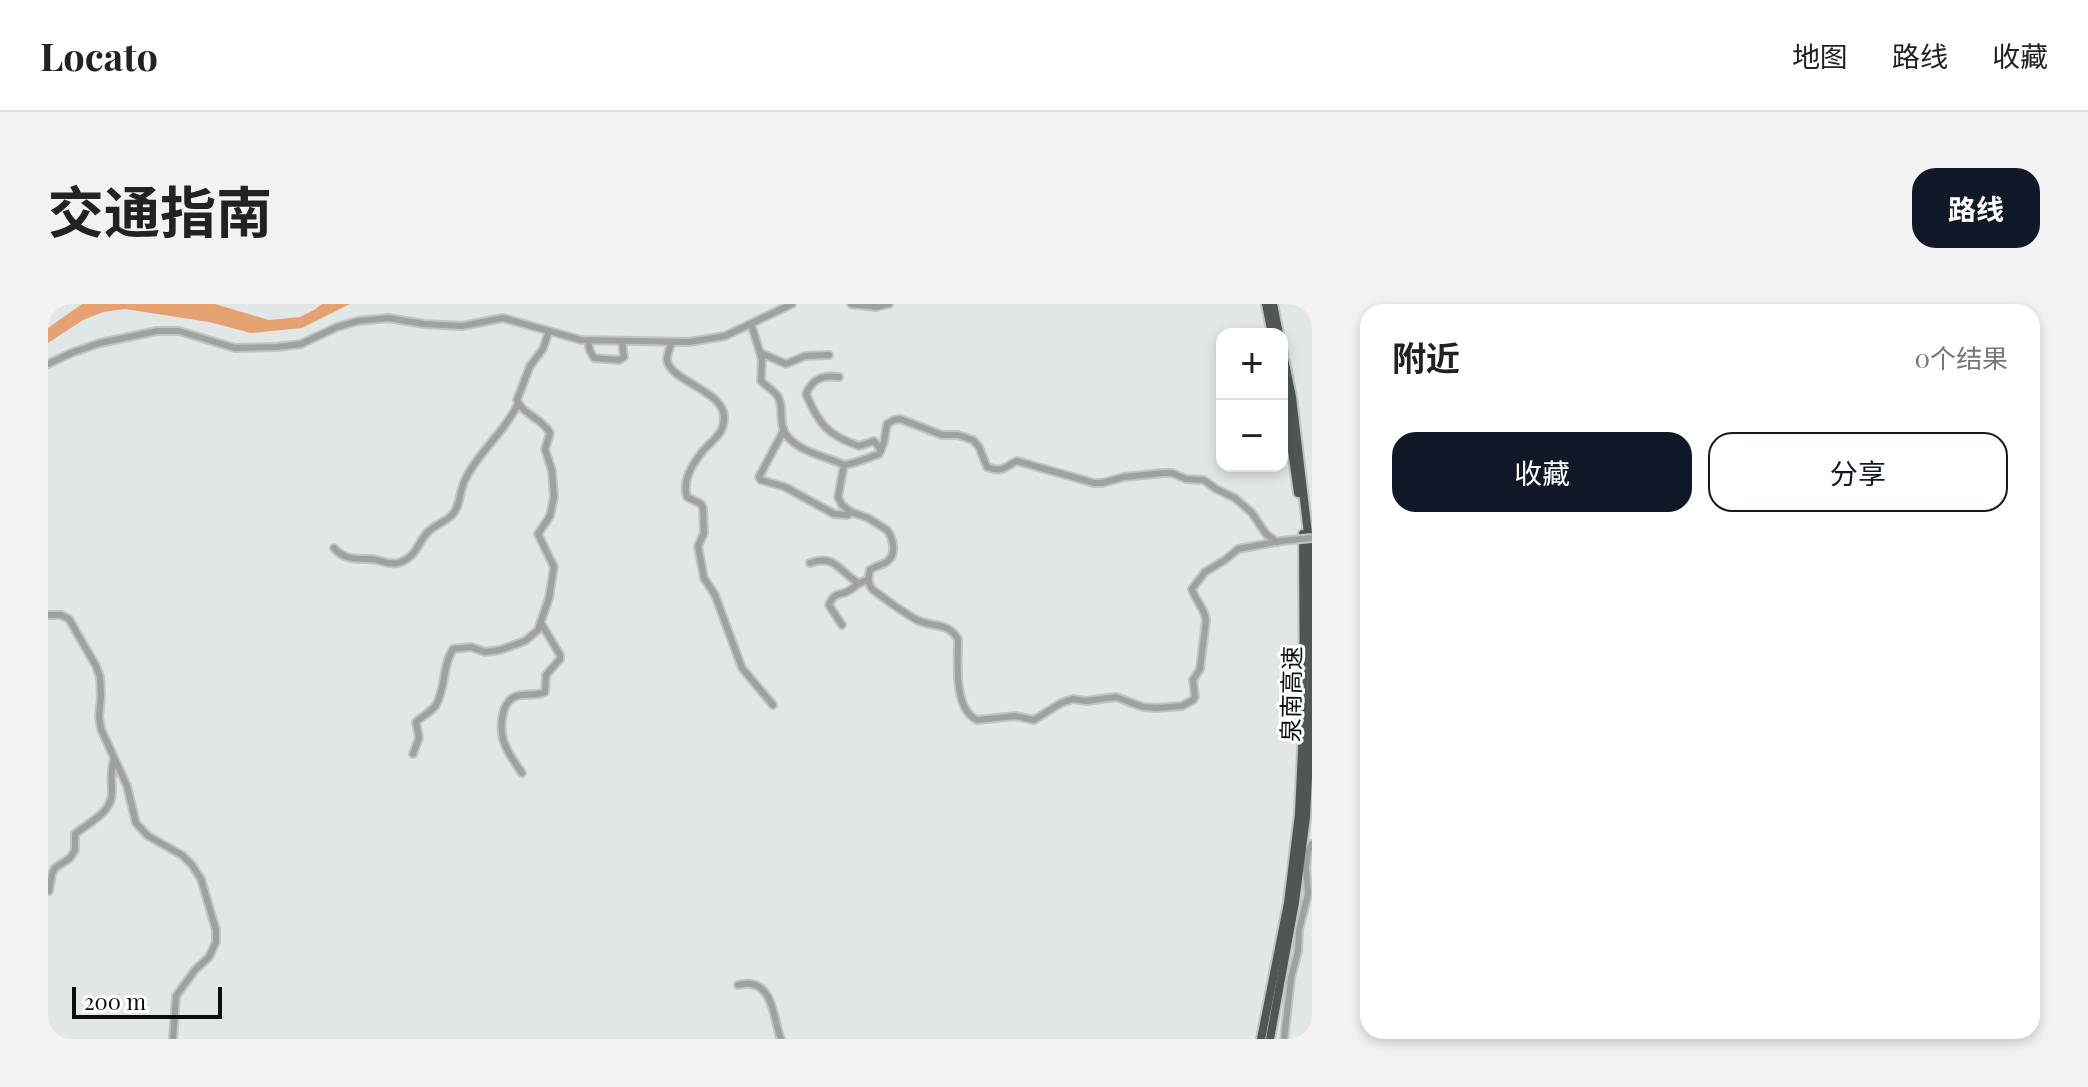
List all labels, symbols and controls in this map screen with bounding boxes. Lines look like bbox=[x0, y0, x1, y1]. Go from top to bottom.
text: Locato bbox=[40, 30, 158, 81]
text: 地图 bbox=[1792, 37, 1848, 74]
text: 路线 bbox=[1892, 37, 1948, 74]
text: 收藏 bbox=[1992, 37, 2048, 74]
button: 路线 bbox=[1912, 168, 2040, 248]
text: 交通指南 bbox=[48, 172, 272, 247]
map controls bbox=[1216, 328, 1288, 472]
button: + bbox=[1216, 328, 1288, 400]
text: 附近 bbox=[1392, 334, 1460, 380]
text: 0个结果 bbox=[1914, 340, 2008, 375]
button: − bbox=[1216, 400, 1288, 472]
button: 收藏 bbox=[1392, 432, 1692, 512]
button: 分享 bbox=[1708, 432, 2008, 512]
street label: 泉南高速 bbox=[1273, 646, 1307, 742]
scale bar bbox=[72, 983, 222, 1019]
text: 200 m bbox=[84, 986, 146, 1016]

